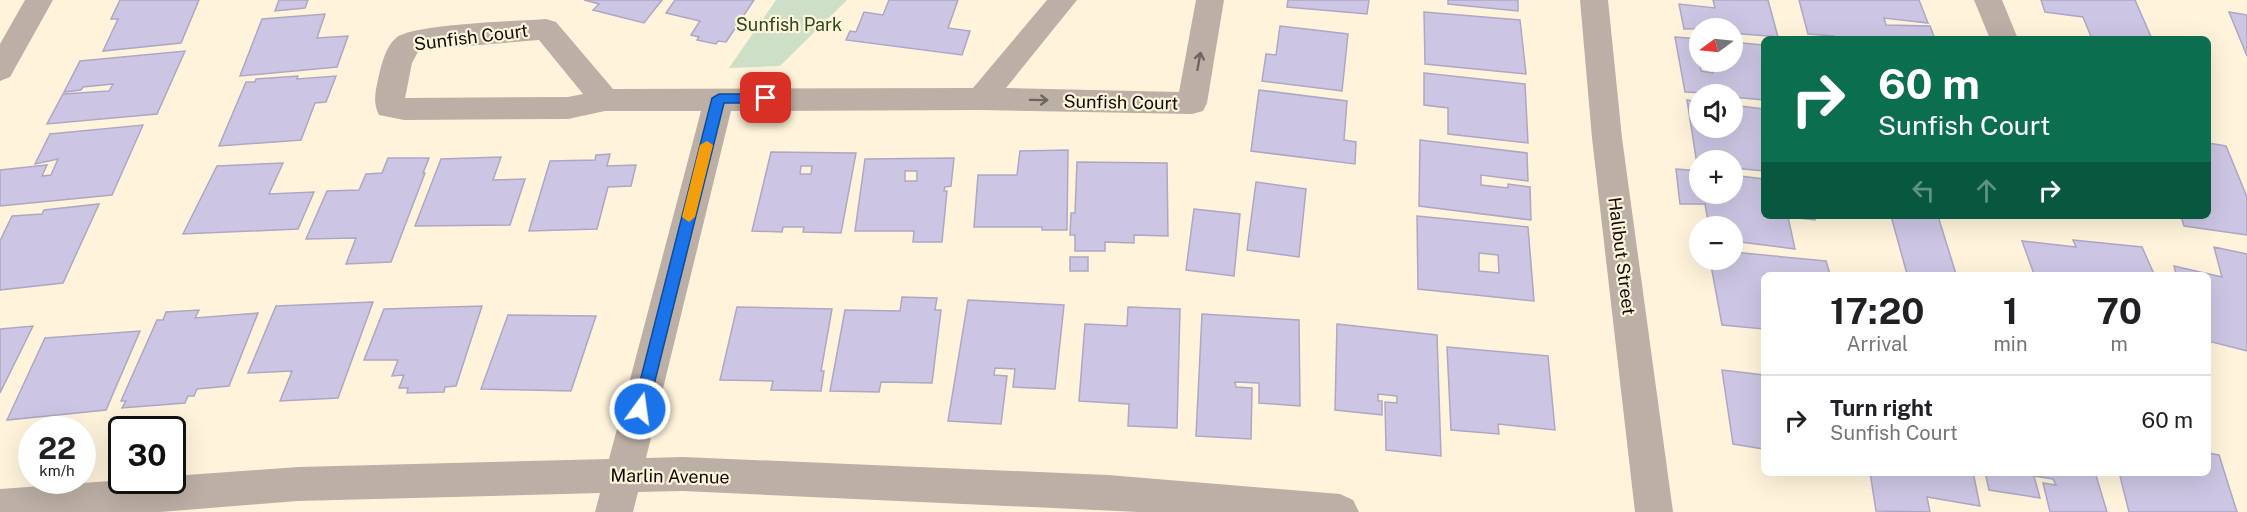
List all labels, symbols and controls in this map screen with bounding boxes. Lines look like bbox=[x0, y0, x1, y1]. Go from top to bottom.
park label: Sunfish Park bbox=[736, 14, 842, 35]
north arrow bbox=[1689, 18, 1743, 72]
map controls bbox=[1689, 18, 1743, 270]
street label: Sunfish Court bbox=[413, 20, 529, 54]
one-way arrow bbox=[1194, 52, 1205, 72]
text: 60 m bbox=[1878, 59, 1980, 108]
icon: right bbox=[1779, 60, 1857, 138]
pin bbox=[740, 72, 791, 123]
icon: arrive bbox=[749, 81, 782, 114]
button: sound bbox=[1689, 84, 1743, 138]
street label: Sunfish Court bbox=[1063, 90, 1179, 114]
one-way arrow bbox=[1029, 94, 1049, 106]
text: Sunfish Court bbox=[1878, 109, 2050, 141]
button: + bbox=[1689, 150, 1743, 204]
icon: left bbox=[1907, 174, 1940, 207]
icon: ahead bbox=[1970, 174, 2003, 207]
icon: right bbox=[2033, 174, 2066, 207]
street label: Halibut Street bbox=[1604, 196, 1640, 316]
button: − bbox=[1689, 216, 1743, 270]
text: 17:20 bbox=[1830, 290, 1924, 332]
text: 1 bbox=[2003, 290, 2018, 332]
text: 70 bbox=[2097, 290, 2142, 332]
text: Arrival bbox=[1846, 332, 1908, 356]
text: min bbox=[1994, 332, 2027, 356]
text: m bbox=[2111, 332, 2128, 356]
position arrow bbox=[608, 377, 672, 441]
text: Turn right bbox=[1830, 395, 1933, 421]
icon: right bbox=[1779, 404, 1812, 437]
text: 60 m bbox=[2142, 407, 2193, 433]
speed limit sign: 30 bbox=[108, 416, 186, 494]
text: Sunfish Court bbox=[1830, 421, 1958, 445]
text: 22 bbox=[38, 430, 76, 466]
text: km/h bbox=[39, 462, 75, 479]
street label: Marlin Avenue bbox=[610, 464, 730, 488]

